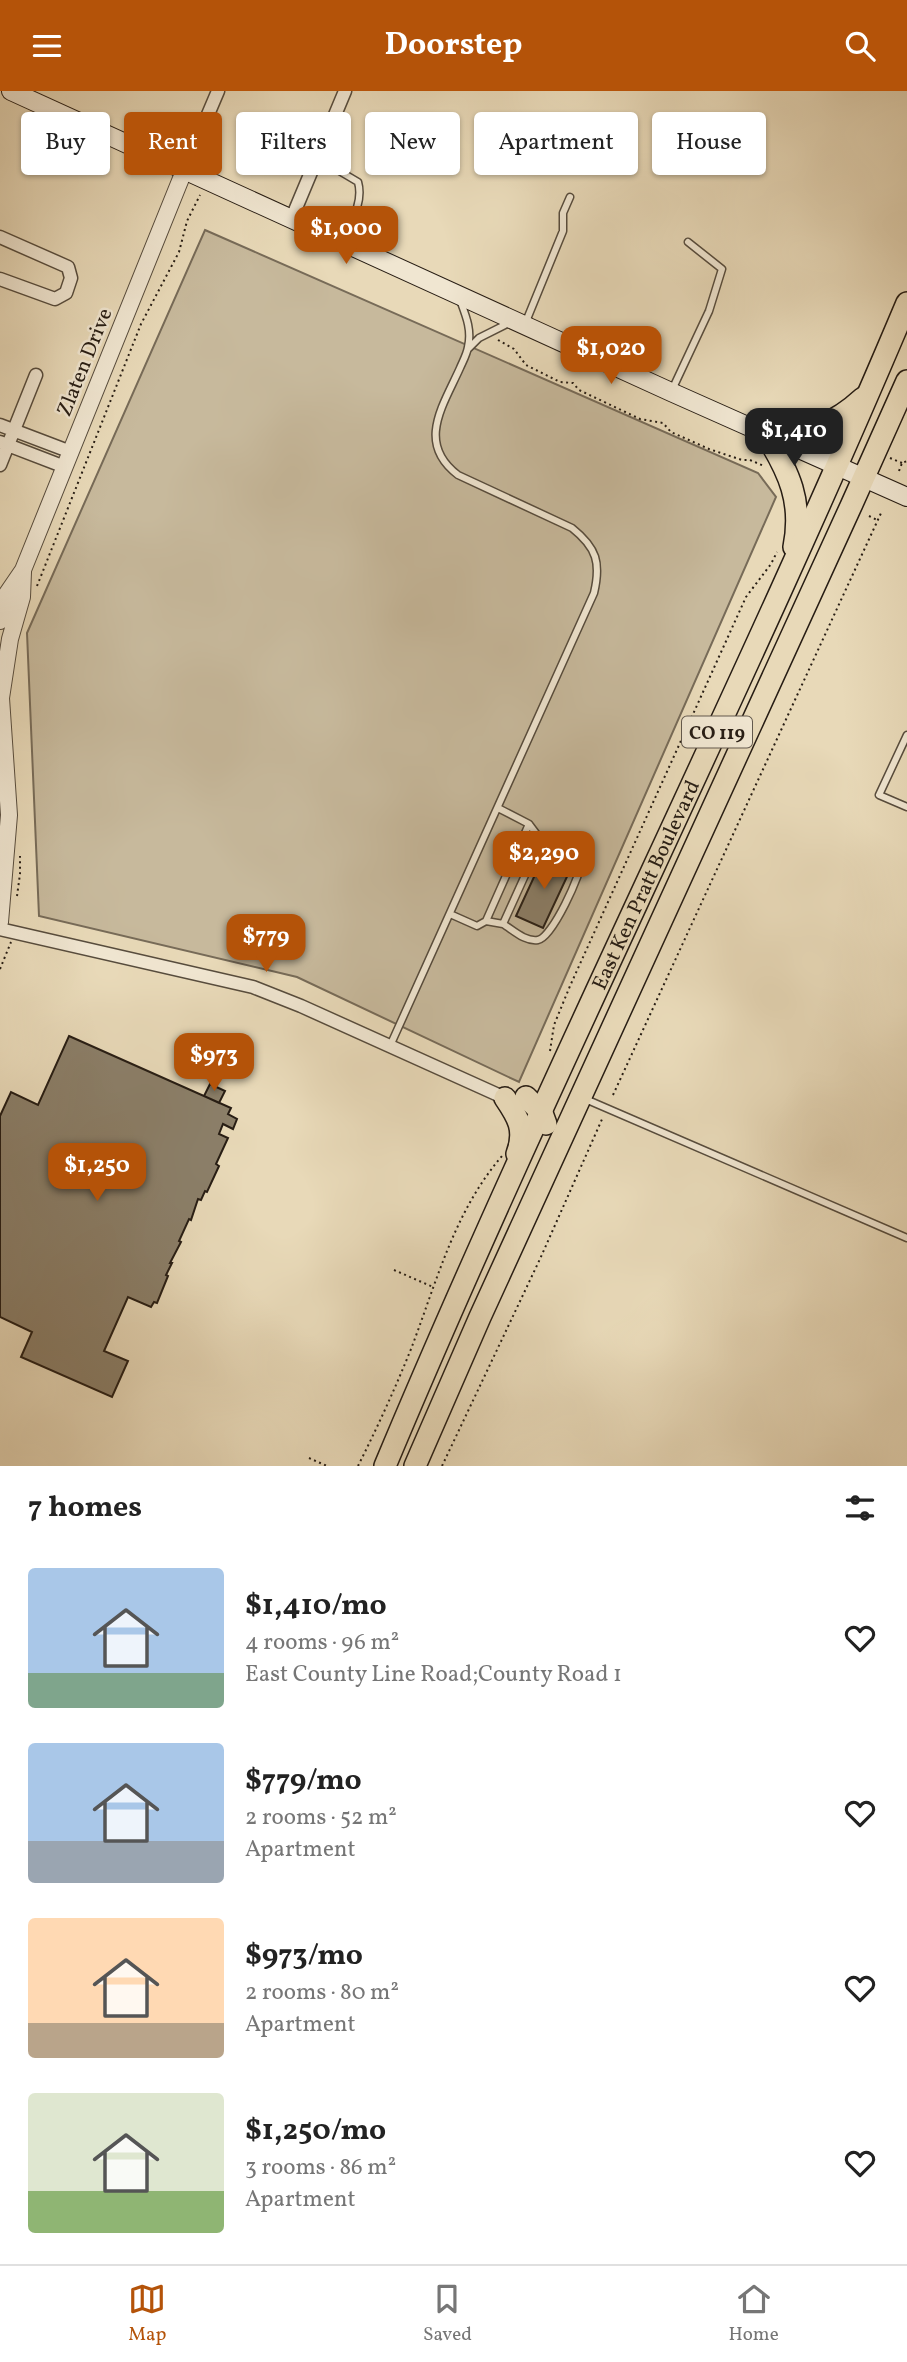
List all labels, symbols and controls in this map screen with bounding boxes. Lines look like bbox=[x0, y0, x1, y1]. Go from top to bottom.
text: Doorstep bbox=[384, 24, 523, 68]
icon: menu bbox=[28, 27, 66, 65]
icon: search bbox=[841, 27, 879, 65]
chip: Buy bbox=[21, 112, 110, 175]
chip: Rent bbox=[124, 112, 222, 175]
chip: Filters bbox=[236, 112, 351, 175]
chip: New bbox=[365, 112, 460, 175]
chip: Apartment bbox=[474, 112, 638, 175]
chip: House bbox=[652, 112, 766, 175]
pin: $1,000 bbox=[289, 207, 403, 266]
text: $1,000 bbox=[310, 213, 382, 245]
street label: Zlaten Drive bbox=[50, 304, 120, 421]
pin: $1,020 bbox=[554, 327, 668, 386]
text: $1,020 bbox=[577, 333, 645, 365]
pin: $1,410 bbox=[737, 409, 851, 468]
text: $1,410 bbox=[761, 415, 827, 447]
road number: CO 119 bbox=[682, 717, 752, 747]
street label: East Ken Pratt Boulevard bbox=[586, 776, 708, 995]
pin: $2,290 bbox=[487, 831, 601, 891]
text: $2,290 bbox=[509, 838, 579, 870]
pin: $779 bbox=[225, 915, 307, 974]
text: $779 bbox=[242, 921, 290, 953]
pin: $973 bbox=[173, 1033, 255, 1093]
text: $973 bbox=[190, 1040, 238, 1072]
pin: $1,250 bbox=[40, 1143, 154, 1203]
text: $1,250 bbox=[64, 1150, 130, 1182]
text: 7 homes bbox=[28, 1487, 142, 1529]
icon: filters bbox=[841, 1489, 879, 1527]
text: $1,410/mo bbox=[245, 1585, 387, 1627]
icon: home bbox=[84, 1596, 168, 1680]
icon: heart bbox=[841, 1619, 879, 1657]
text: 4 rooms · 96 m² bbox=[245, 1627, 399, 1659]
text: East County Line Road;County Road 1 bbox=[245, 1659, 622, 1691]
text: $779/mo bbox=[245, 1760, 362, 1802]
icon: home bbox=[84, 1771, 168, 1855]
icon: heart bbox=[841, 1794, 879, 1832]
text: 2 rooms · 52 m² bbox=[245, 1802, 397, 1834]
text: Apartment bbox=[245, 1834, 356, 1866]
text: $973/mo bbox=[245, 1935, 363, 1977]
icon: home bbox=[84, 1946, 168, 2030]
icon: heart bbox=[841, 1969, 879, 2007]
text: 2 rooms · 80 m² bbox=[245, 1977, 399, 2009]
text: Apartment bbox=[245, 2009, 356, 2041]
text: $1,250/mo bbox=[245, 2110, 386, 2152]
icon: home bbox=[84, 2121, 168, 2205]
icon: heart bbox=[841, 2144, 879, 2182]
text: 3 rooms · 86 m² bbox=[245, 2152, 396, 2184]
text: Apartment bbox=[245, 2184, 356, 2216]
tab: Map bbox=[128, 2280, 166, 2348]
tab: Saved bbox=[423, 2280, 472, 2348]
tab: Home bbox=[728, 2280, 779, 2348]

